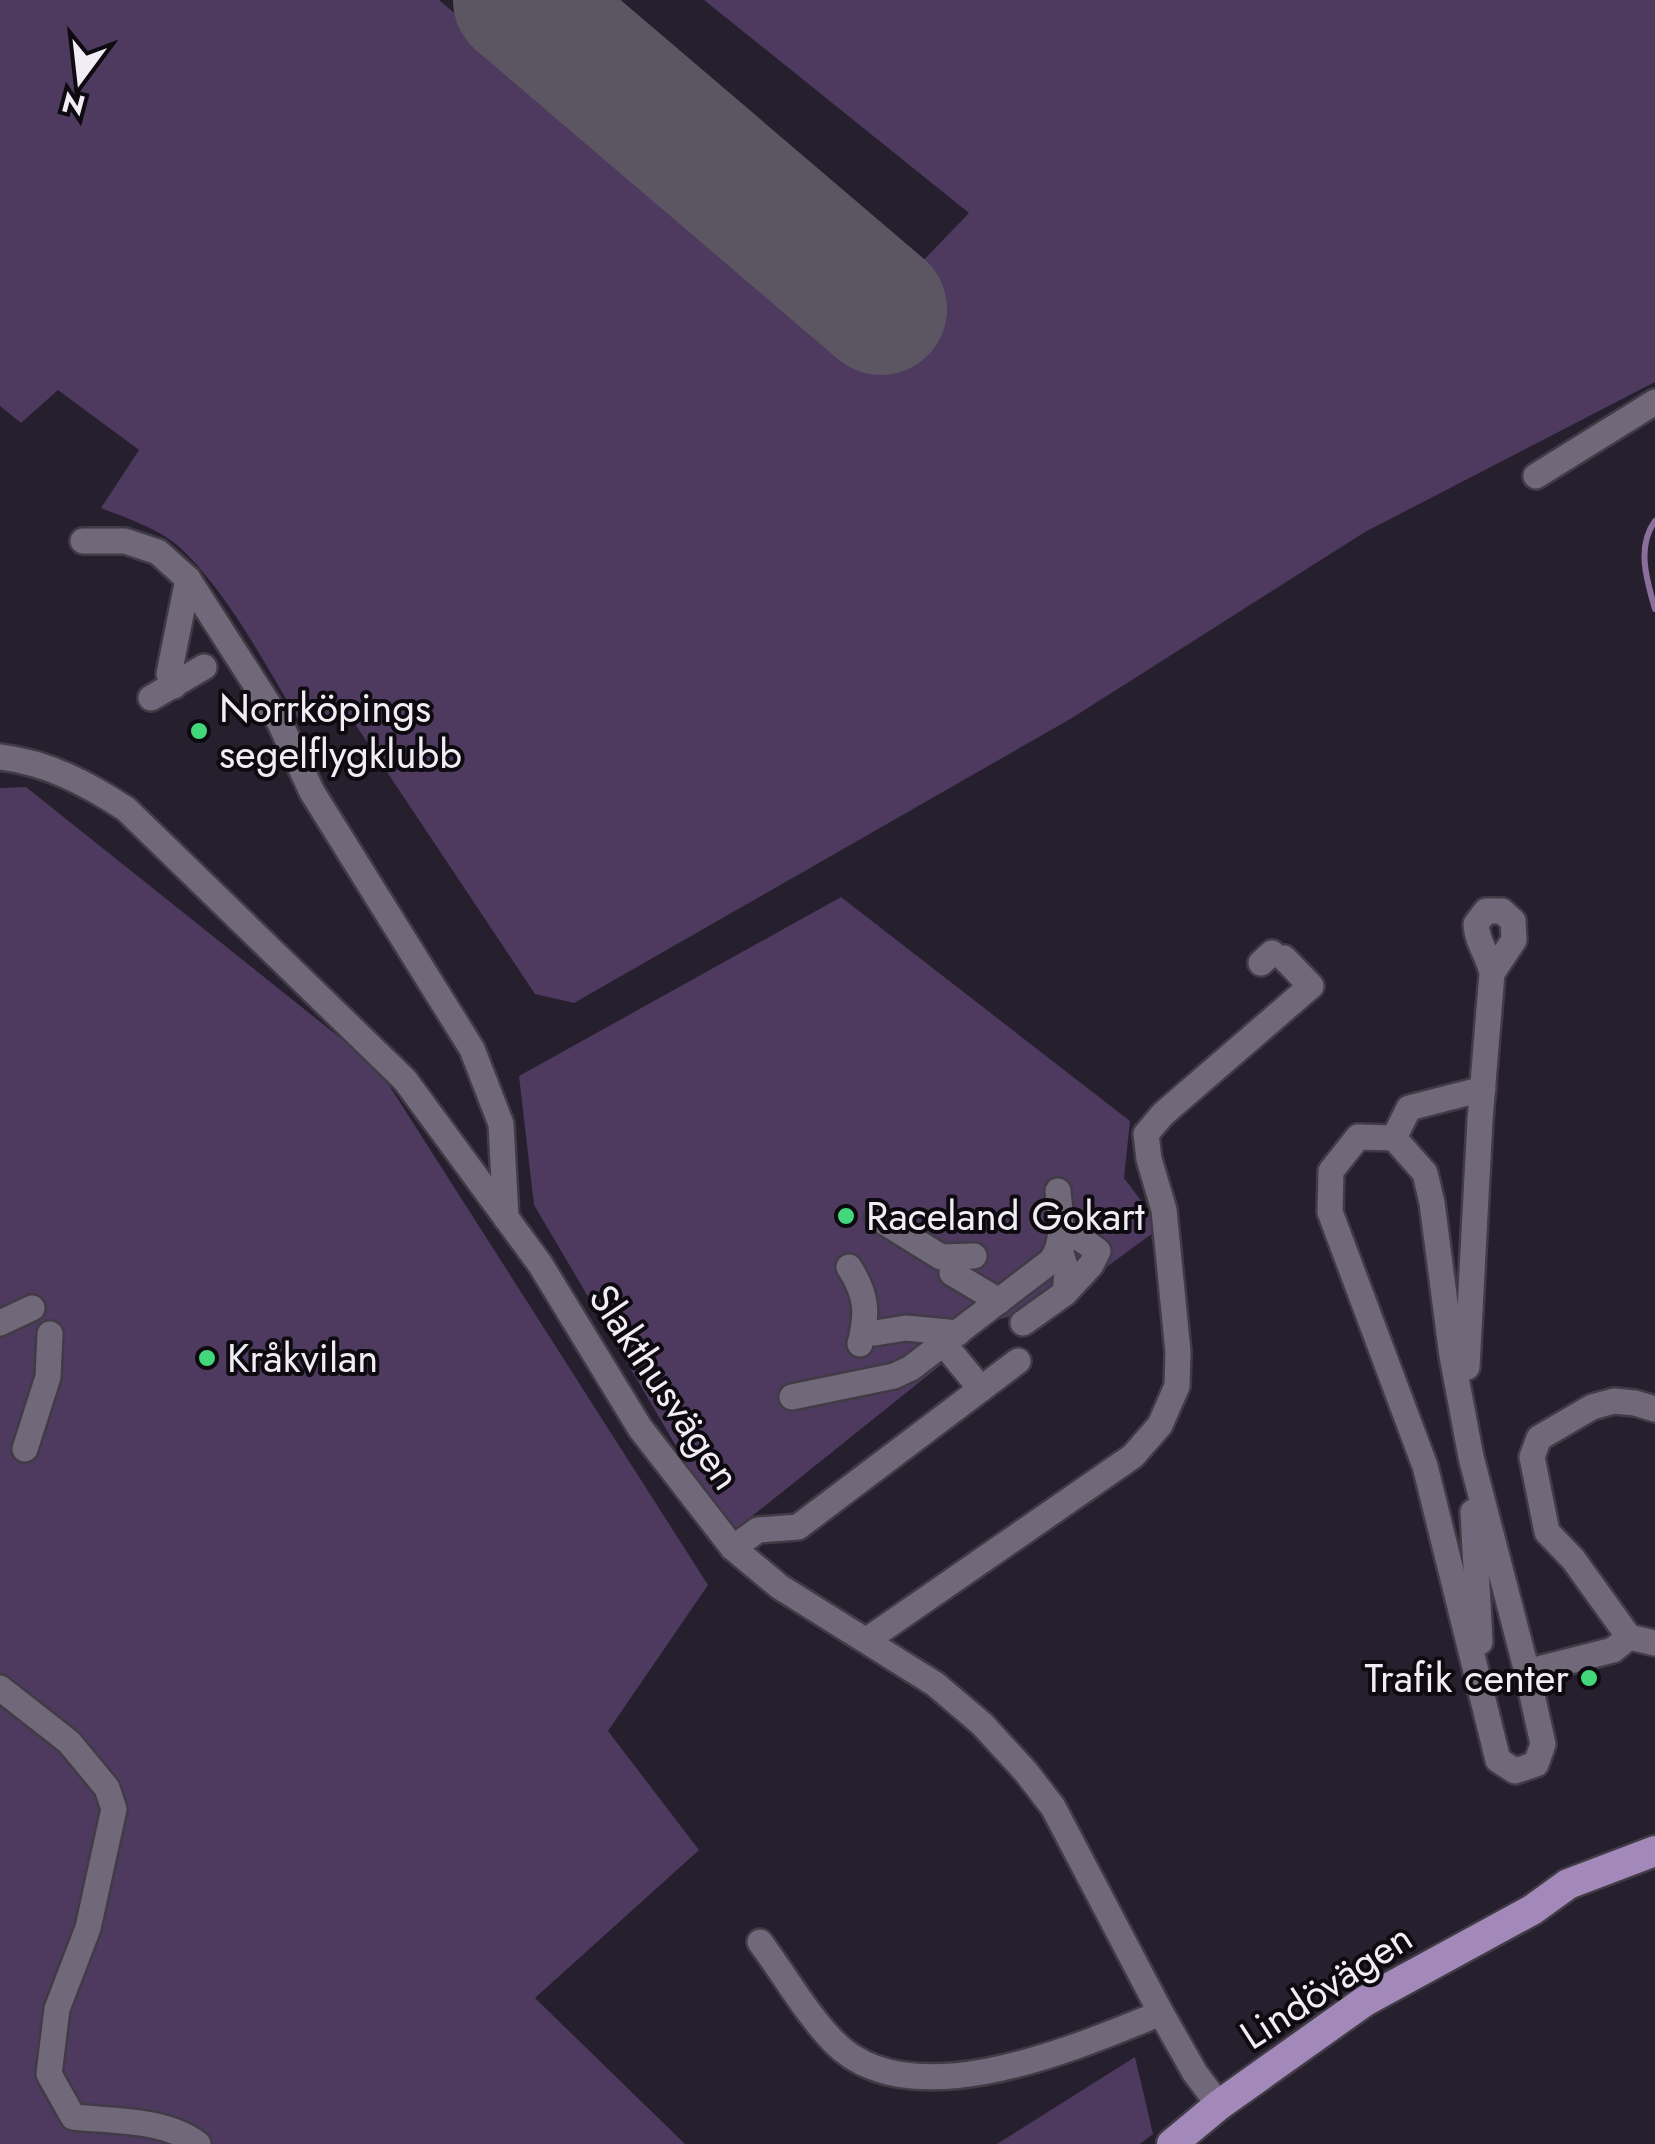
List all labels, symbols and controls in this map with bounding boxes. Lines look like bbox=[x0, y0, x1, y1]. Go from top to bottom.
north arrow bbox=[30, 30, 130, 130]
text: N bbox=[58, 81, 90, 126]
place label: Norrköpings segelflygklubb bbox=[219, 679, 462, 783]
marker: Norrköpings segelflygklubb bbox=[188, 720, 210, 742]
place label: Raceland Gokart bbox=[866, 1187, 1145, 1245]
marker: Raceland Gokart bbox=[835, 1205, 857, 1227]
street label: Slakthusvägen bbox=[575, 1273, 755, 1501]
place label: Kråkvilan bbox=[227, 1329, 378, 1387]
marker: Kråkvilan bbox=[196, 1347, 218, 1369]
place label: Trafik center bbox=[1365, 1649, 1569, 1707]
marker: Trafik center bbox=[1578, 1667, 1600, 1689]
street label: Lindövägen bbox=[1229, 1909, 1423, 2063]

